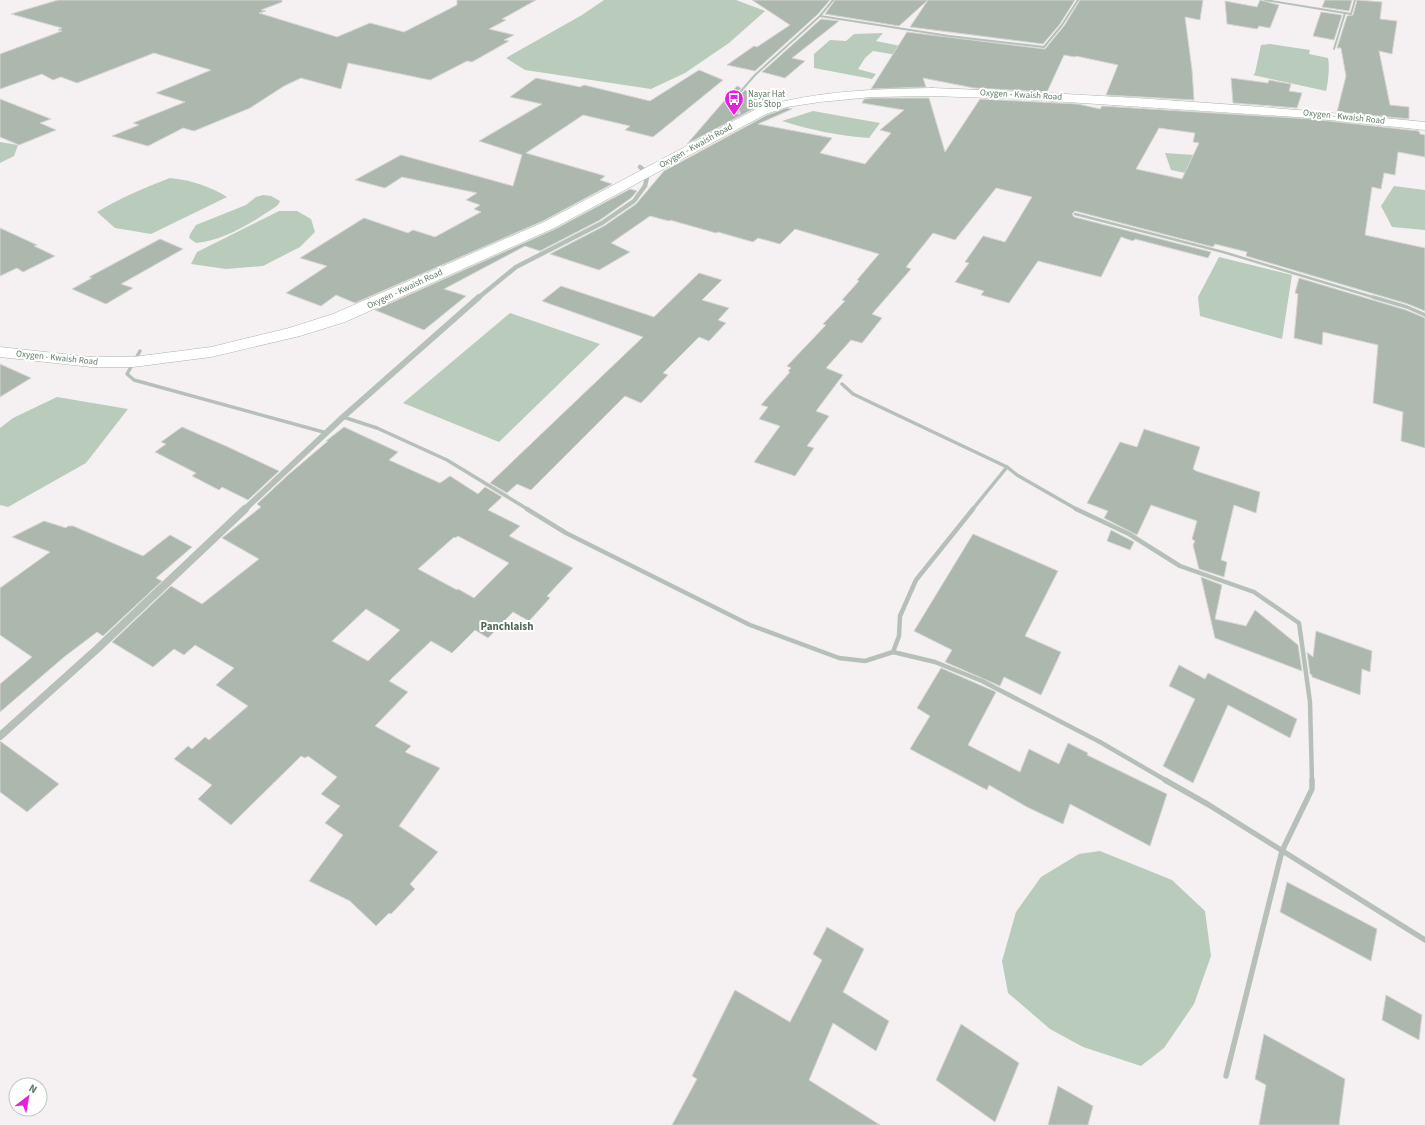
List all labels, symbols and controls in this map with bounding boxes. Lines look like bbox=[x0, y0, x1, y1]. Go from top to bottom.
street label: Oxygen - Kwaish Road bbox=[980, 86, 1062, 104]
bus stop icon: Nayar Hat Bus Stop bbox=[723, 88, 745, 116]
place label: Nayar Hat Bus Stop bbox=[748, 88, 785, 111]
street label: Oxygen - Kwaish Road bbox=[1302, 106, 1386, 128]
street label: Oxygen - Kwaish Road bbox=[657, 120, 735, 172]
street label: Oxygen - Kwaish Road bbox=[365, 266, 445, 312]
street label: Oxygen - Kwaish Road bbox=[15, 347, 99, 369]
district label: Panchlaish bbox=[481, 619, 533, 634]
north arrow bbox=[8, 1077, 48, 1117]
text: N bbox=[26, 1081, 40, 1097]

